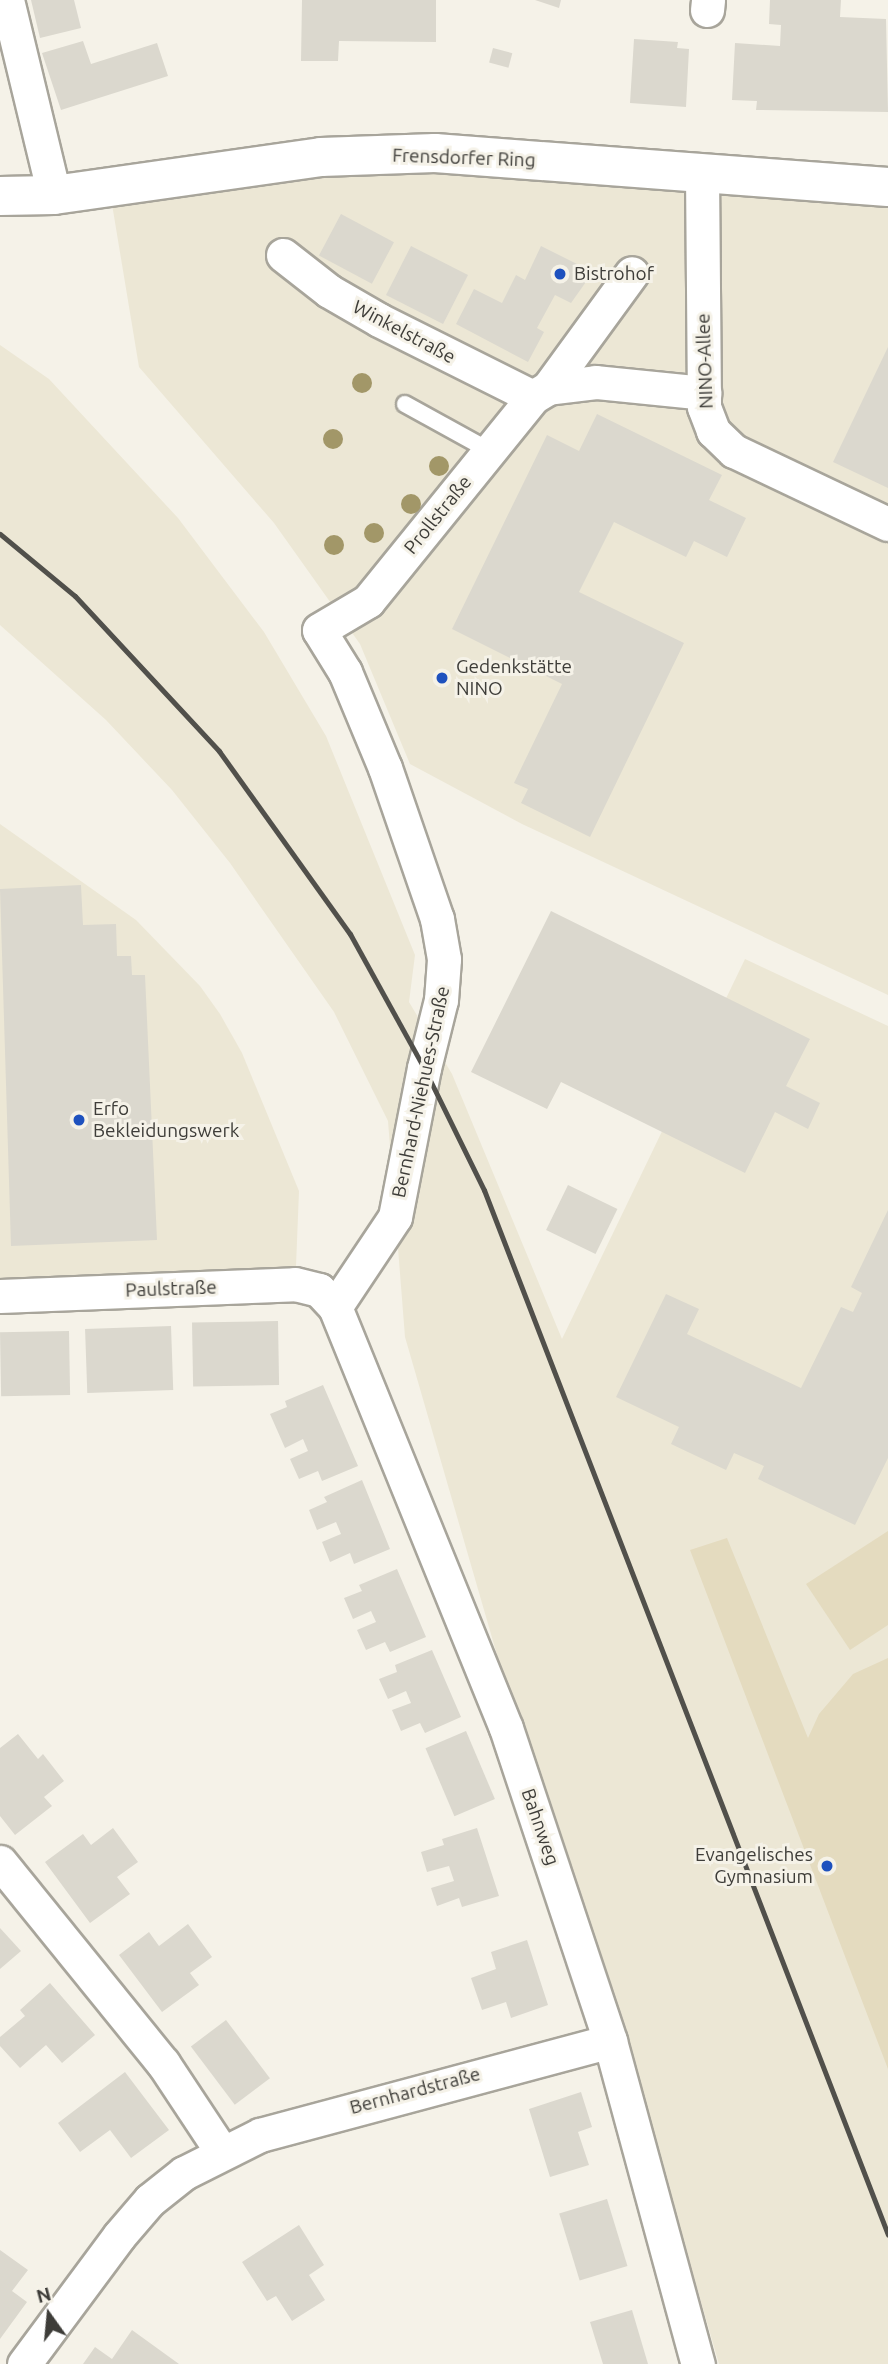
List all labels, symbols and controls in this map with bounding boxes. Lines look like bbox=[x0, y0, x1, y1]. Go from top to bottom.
street label: Frensdorfer Ring bbox=[392, 144, 536, 172]
place label: Bistrohof bbox=[574, 263, 654, 285]
marker: Bistrohof bbox=[552, 266, 568, 282]
street label: Winkelstraße bbox=[349, 295, 459, 369]
street label: NINO-Allee bbox=[692, 313, 718, 409]
street label: Prollstraße bbox=[399, 471, 477, 559]
place label: Gedenkstätte NINO bbox=[456, 656, 572, 700]
marker: Gedenkstätte NINO bbox=[434, 670, 450, 686]
street label: Bernhard-Niehues-Straße bbox=[387, 984, 455, 1200]
place label: Erfo Bekleidungswerk bbox=[93, 1098, 239, 1142]
marker: Erfo Bekleidungswerk bbox=[71, 1112, 87, 1128]
street label: Paulstraße bbox=[125, 1276, 217, 1302]
street label: Bahnweg bbox=[516, 1786, 564, 1868]
place label: Evangelisches Gymnasium bbox=[695, 1844, 813, 1888]
marker: Evangelisches Gymnasium bbox=[819, 1858, 835, 1874]
street label: Bernhardstraße bbox=[347, 2063, 483, 2119]
north arrow bbox=[14, 2280, 84, 2350]
text: N bbox=[34, 2282, 53, 2307]

